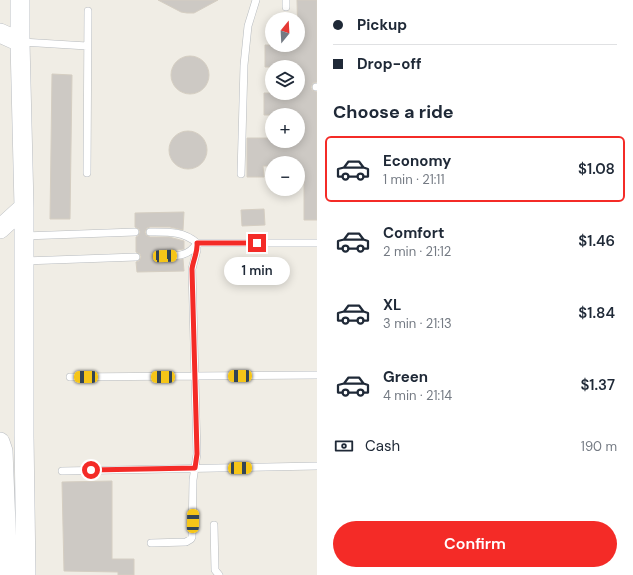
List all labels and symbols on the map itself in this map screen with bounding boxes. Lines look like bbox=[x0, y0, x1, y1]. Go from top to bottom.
north arrow bbox=[265, 12, 305, 52]
route end bbox=[248, 234, 266, 252]
car bbox=[153, 250, 177, 262]
callout: 1 min bbox=[224, 257, 290, 285]
car bbox=[228, 370, 252, 382]
car bbox=[74, 371, 98, 383]
car bbox=[151, 371, 175, 383]
route start bbox=[82, 461, 100, 479]
car bbox=[228, 462, 252, 474]
car bbox=[187, 509, 199, 533]

